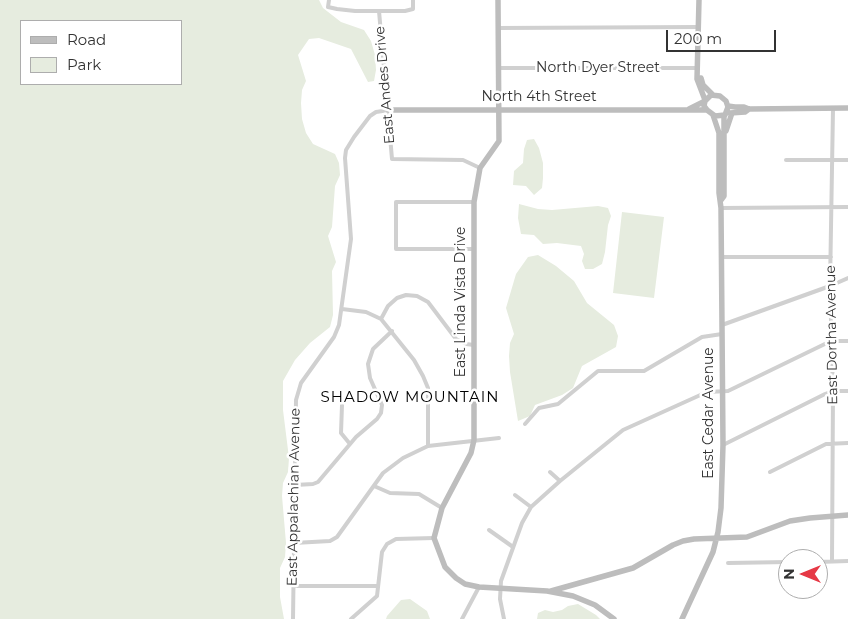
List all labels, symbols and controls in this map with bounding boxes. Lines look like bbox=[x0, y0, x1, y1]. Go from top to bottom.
legend bbox=[20, 20, 182, 85]
scale bar bbox=[668, 20, 778, 52]
street label: East Andes Drive bbox=[371, 25, 399, 145]
text: 200 m bbox=[674, 29, 722, 48]
text: Road bbox=[67, 30, 106, 49]
text: Park bbox=[67, 55, 101, 74]
street label: North Dyer Street bbox=[536, 60, 660, 76]
street label: North 4th Street bbox=[481, 89, 597, 105]
street label: East Linda Vista Drive bbox=[453, 227, 469, 377]
street label: East Dortha Avenue bbox=[822, 265, 842, 405]
street label: East Cedar Avenue bbox=[701, 347, 717, 479]
district label: SHADOW MOUNTAIN bbox=[319, 389, 501, 407]
street label: East Appalachian Avenue bbox=[284, 408, 304, 586]
north arrow bbox=[778, 549, 828, 599]
text: N bbox=[780, 568, 798, 580]

